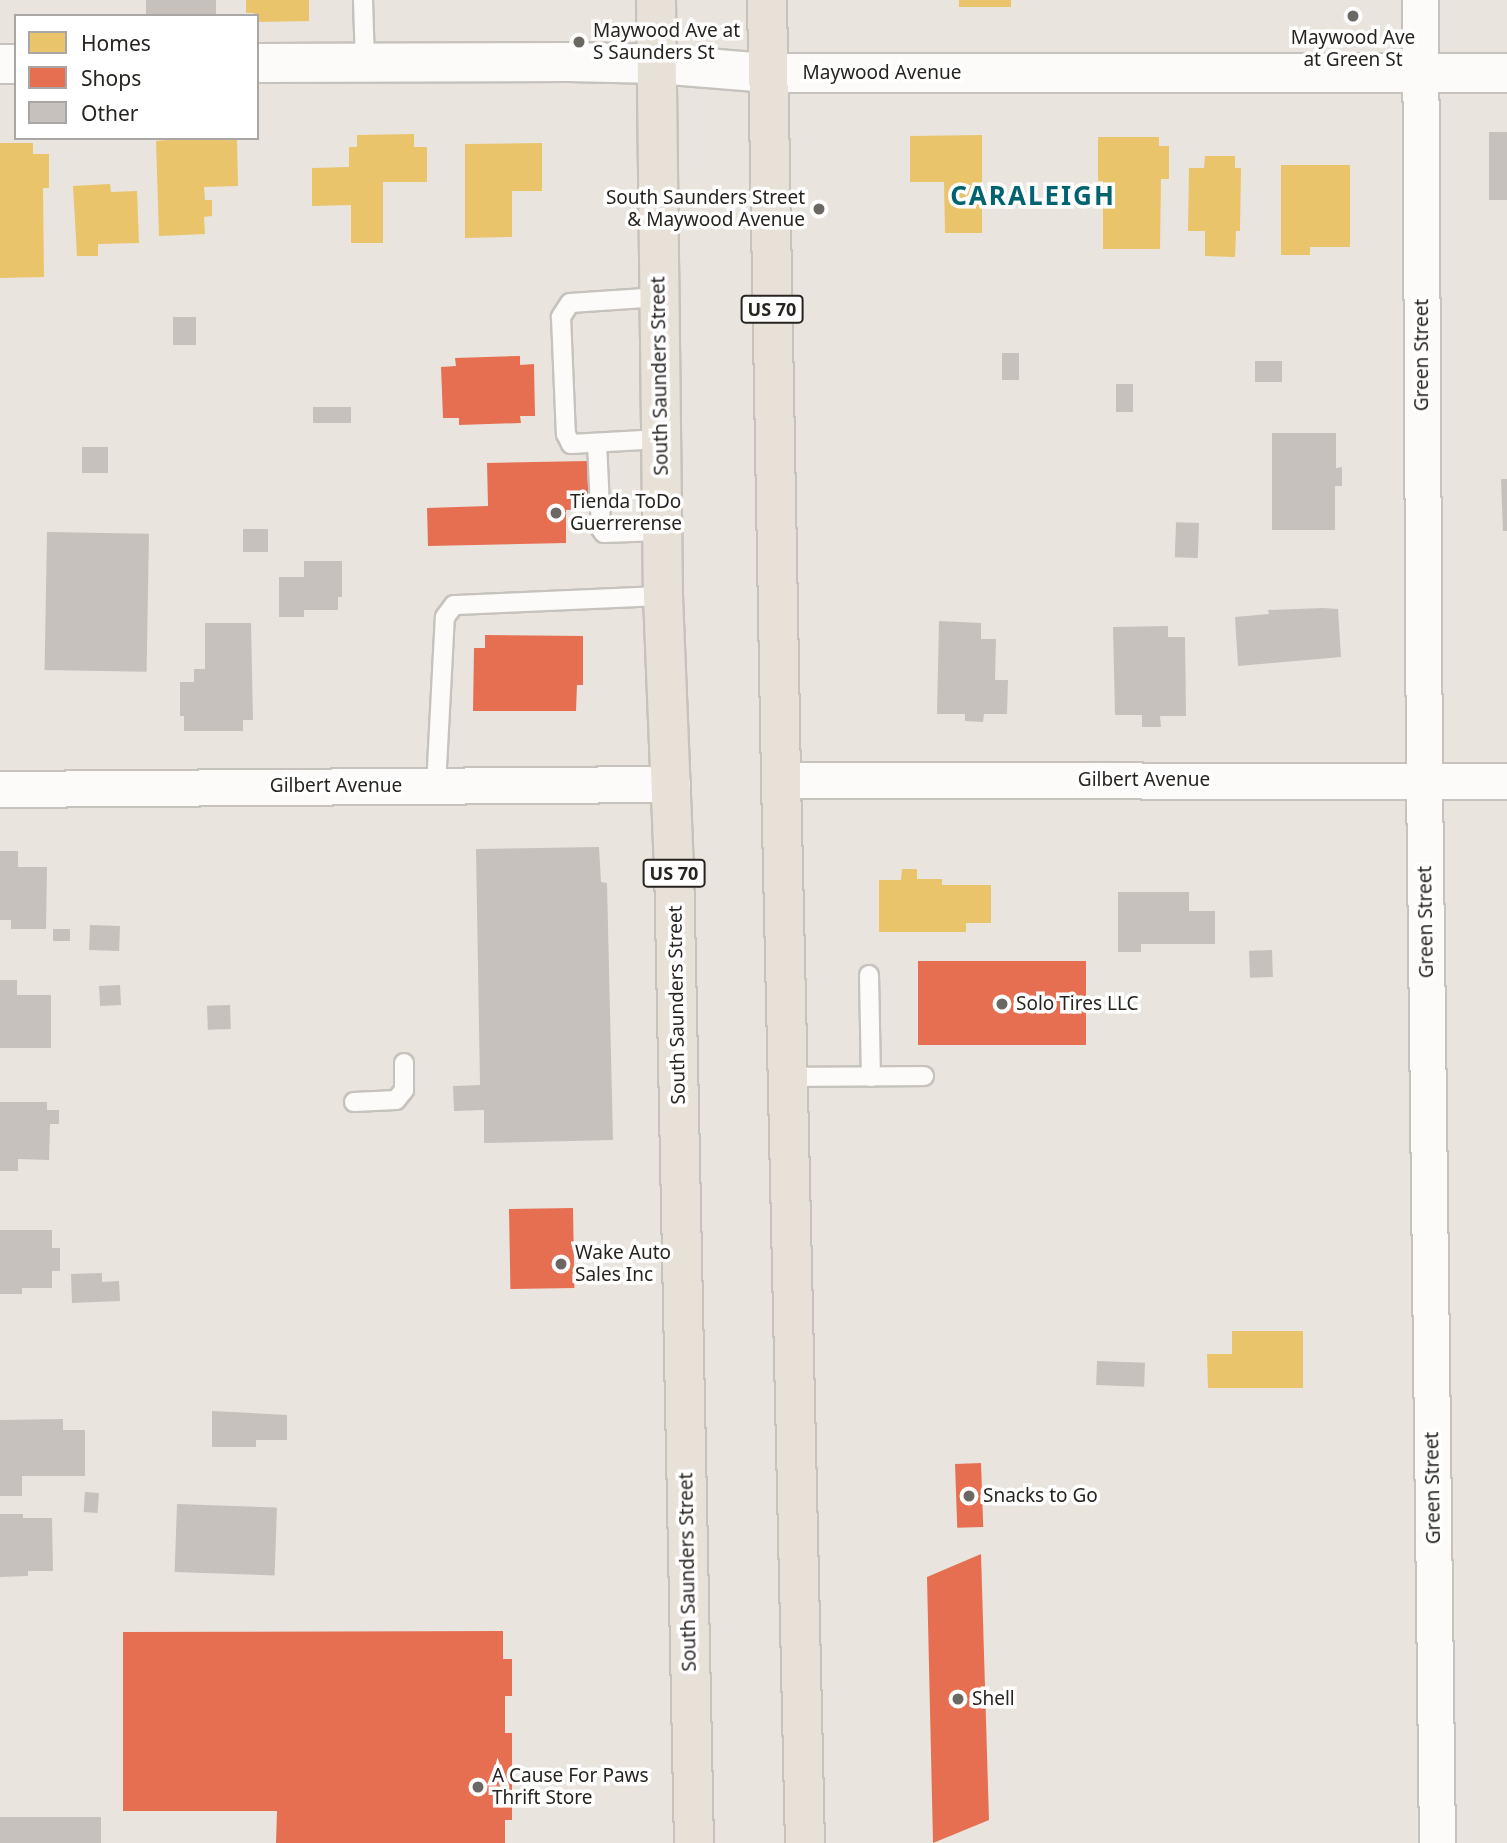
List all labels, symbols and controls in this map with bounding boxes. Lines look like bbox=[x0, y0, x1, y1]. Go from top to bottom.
marker: Maywood Ave at Green St bbox=[1345, 8, 1361, 24]
legend bbox=[14, 14, 259, 140]
place label: Maywood Ave at S Saunders St bbox=[593, 20, 740, 64]
place label: Maywood Ave at Green St bbox=[1291, 27, 1415, 71]
text: Homes bbox=[81, 29, 151, 57]
marker: Maywood Ave at S Saunders St bbox=[571, 34, 587, 50]
street label: Maywood Avenue bbox=[803, 62, 961, 84]
text: Shops bbox=[81, 64, 141, 92]
text: Other bbox=[81, 99, 138, 127]
district label: CARALEIGH bbox=[951, 180, 1115, 212]
place label: South Saunders Street & Maywood Avenue bbox=[606, 187, 805, 231]
marker: South Saunders Street & Maywood Avenue bbox=[811, 201, 827, 217]
street label: South Saunders Street bbox=[647, 276, 673, 476]
road number: US 70 bbox=[740, 295, 804, 324]
street label: Green Street bbox=[1411, 299, 1433, 411]
place label: Tienda ToDo Guerrerense bbox=[570, 491, 682, 535]
marker: Tienda ToDo Guerrerense bbox=[548, 505, 564, 521]
street label: Gilbert Avenue bbox=[1078, 769, 1210, 791]
street label: Gilbert Avenue bbox=[270, 775, 402, 797]
road number: US 70 bbox=[642, 858, 706, 888]
street label: Green Street bbox=[1414, 866, 1438, 978]
street label: South Saunders Street bbox=[664, 905, 690, 1105]
place label: Solo Tires LLC bbox=[1016, 993, 1138, 1015]
marker: Solo Tires LLC bbox=[994, 996, 1010, 1012]
place label: Wake Auto Sales Inc bbox=[575, 1242, 671, 1286]
marker: Wake Auto Sales Inc bbox=[553, 1256, 569, 1272]
street label: Green Street bbox=[1421, 1432, 1445, 1544]
street label: South Saunders Street bbox=[675, 1472, 701, 1672]
place label: Snacks to Go bbox=[983, 1485, 1098, 1507]
marker: Snacks to Go bbox=[961, 1488, 977, 1504]
place label: Shell bbox=[972, 1688, 1015, 1710]
marker: Shell bbox=[950, 1691, 966, 1707]
place label: A Cause For Paws Thrift Store bbox=[492, 1765, 649, 1809]
marker: A Cause For Paws Thrift Store bbox=[470, 1779, 486, 1795]

